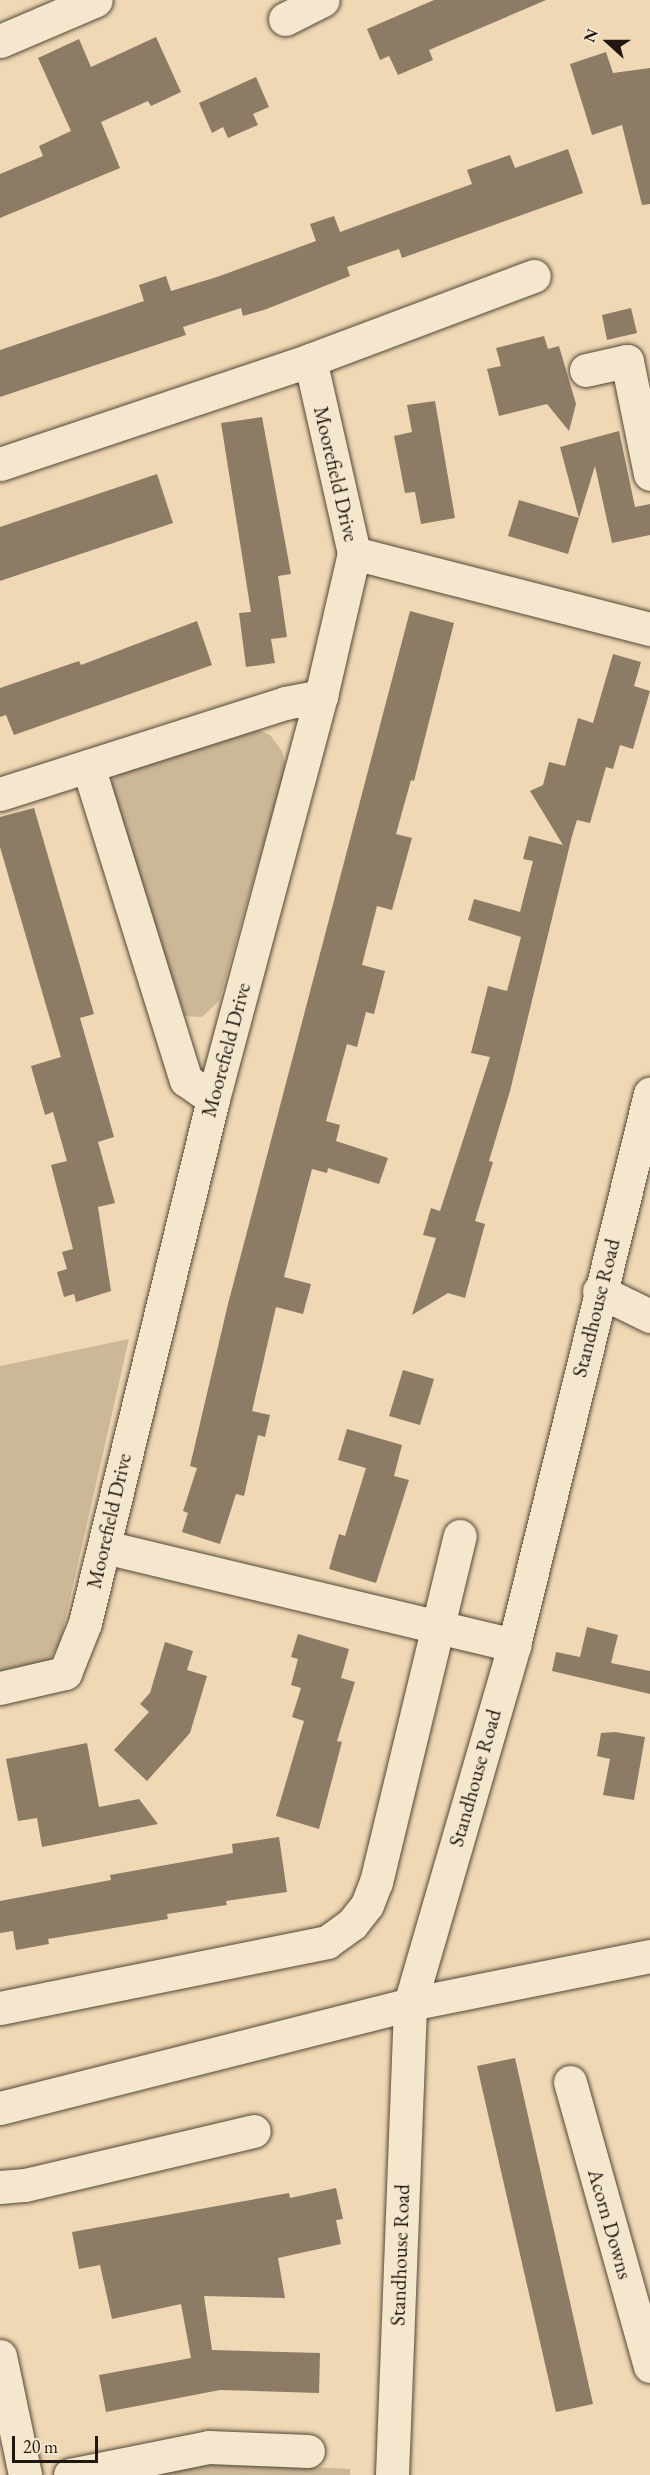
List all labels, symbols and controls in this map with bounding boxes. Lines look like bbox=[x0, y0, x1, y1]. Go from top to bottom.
north arrow bbox=[578, 12, 638, 72]
text: N bbox=[579, 26, 603, 45]
street label: Moorefield Drive bbox=[308, 404, 364, 544]
street label: Moorefield Drive bbox=[196, 980, 256, 1120]
street label: Standhouse Road bbox=[567, 1236, 625, 1380]
street label: Moorefield Drive bbox=[81, 1451, 137, 1591]
street label: Standhouse Road bbox=[443, 1706, 507, 1850]
street label: Acorn Downs bbox=[582, 2166, 638, 2282]
street label: Standhouse Road bbox=[385, 2184, 415, 2326]
scale bar bbox=[15, 2424, 100, 2462]
text: 20 m bbox=[23, 2435, 58, 2458]

